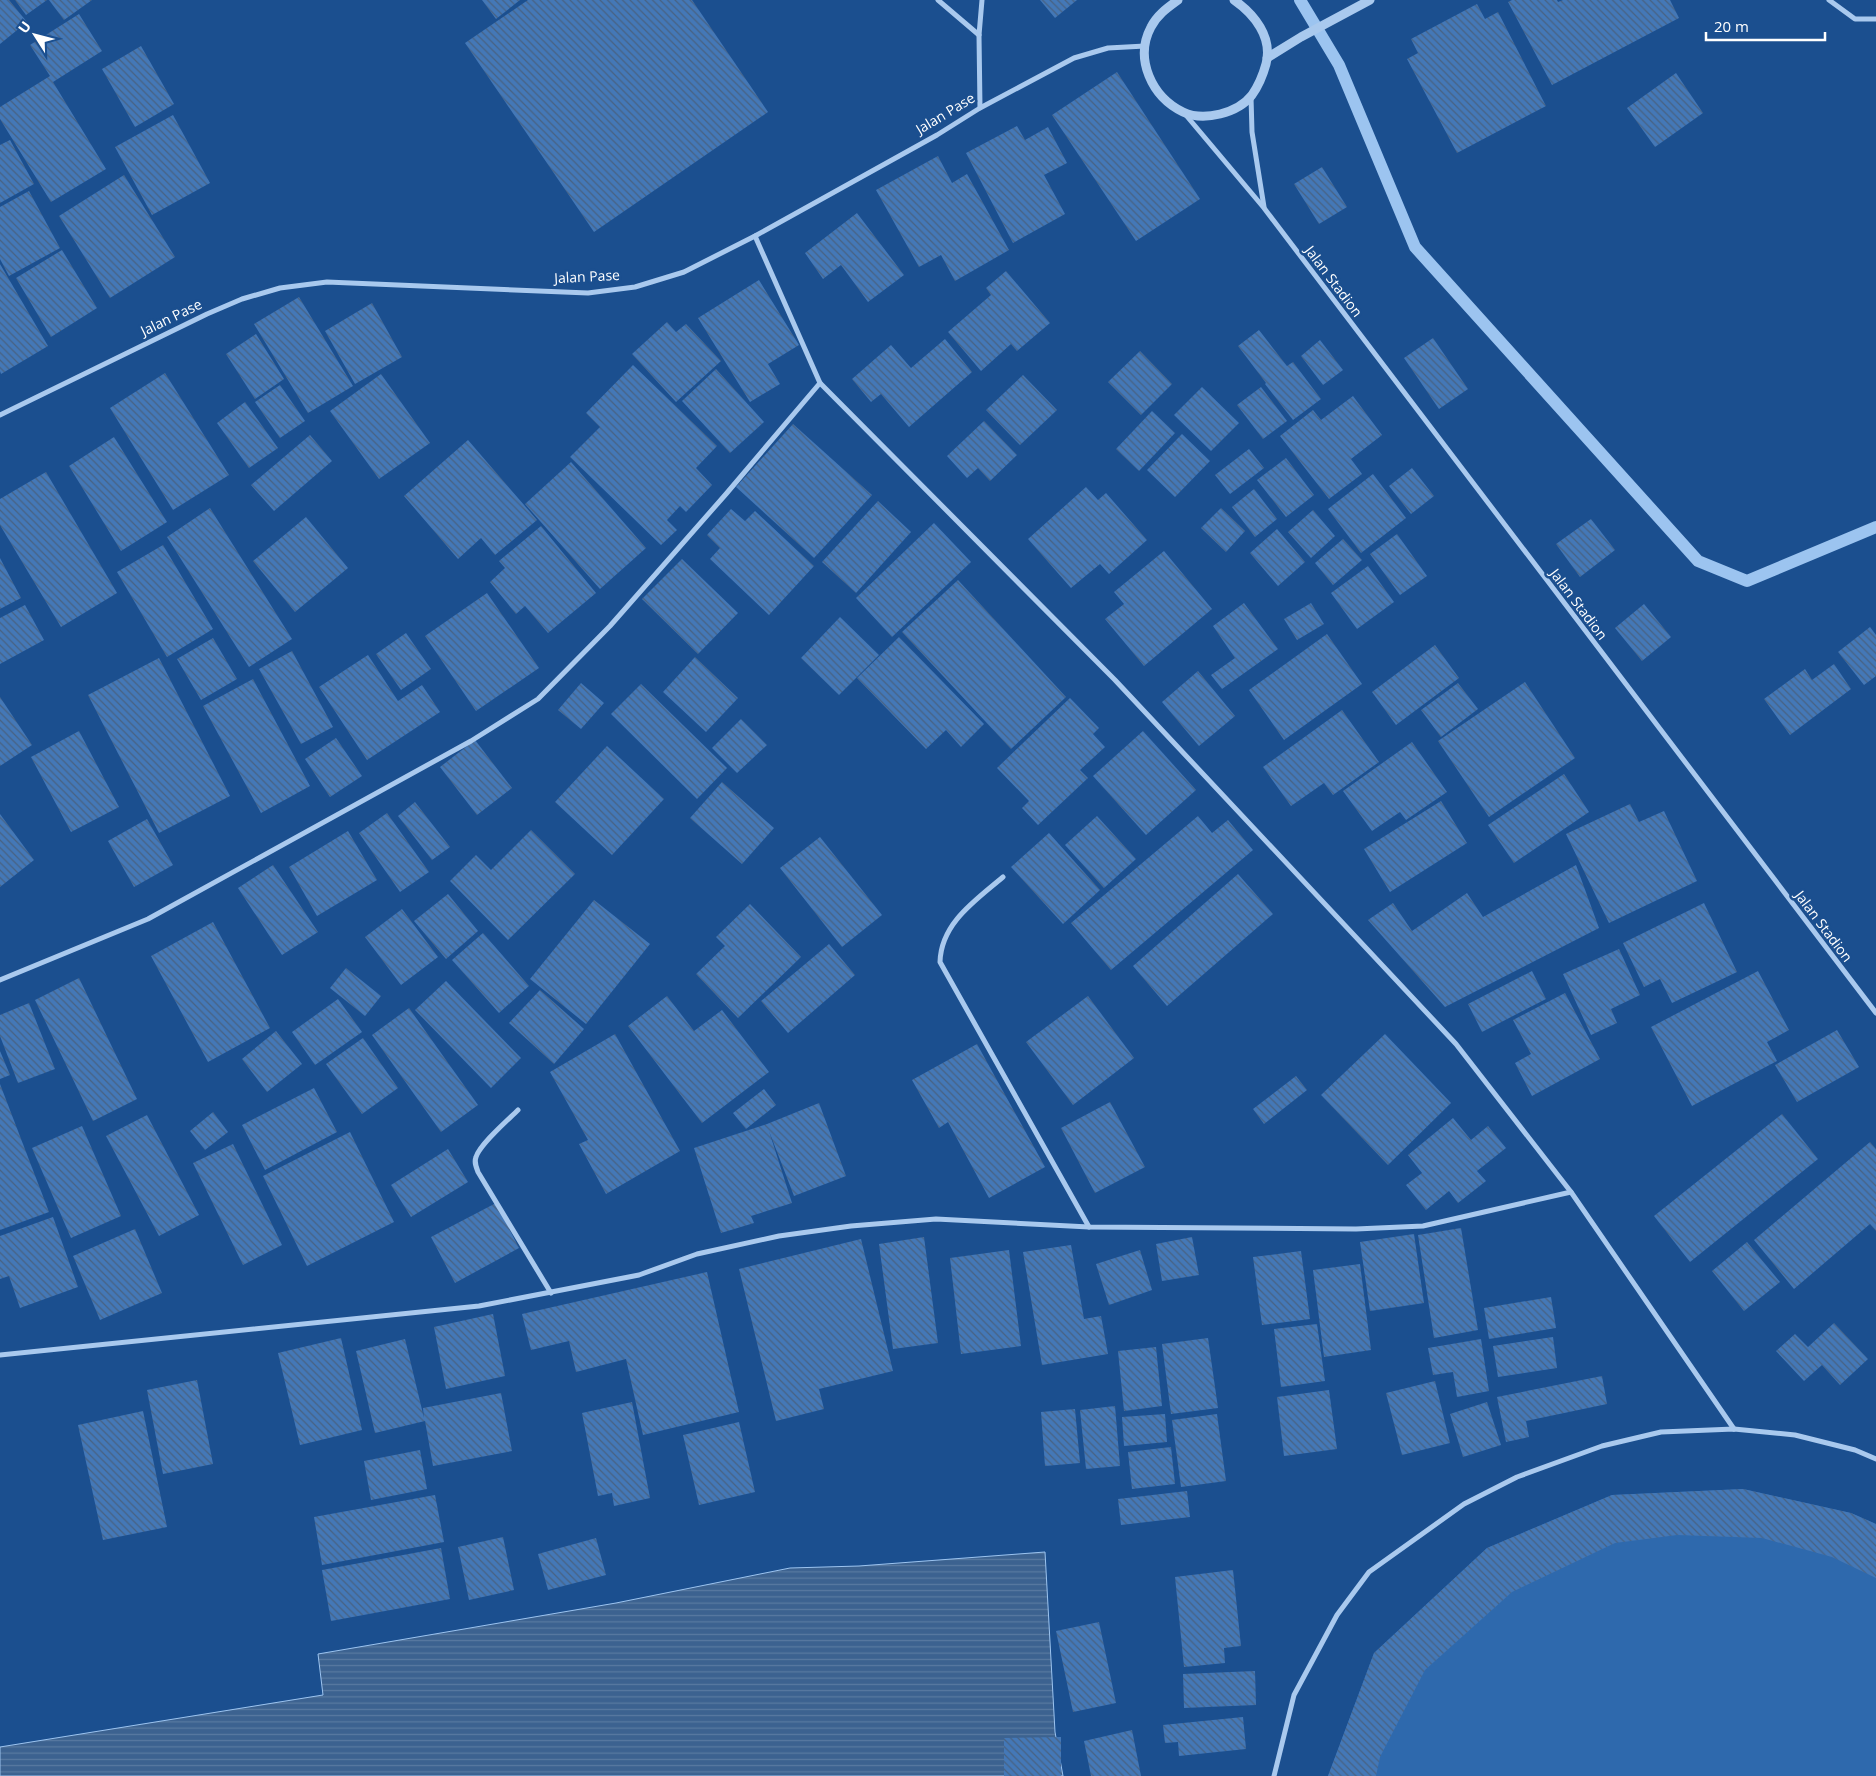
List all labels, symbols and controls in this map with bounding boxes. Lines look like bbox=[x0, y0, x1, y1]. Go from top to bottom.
north arrow bbox=[10, 10, 60, 60]
scale bar bbox=[1706, 10, 1825, 42]
text: 20 m bbox=[1714, 16, 1749, 36]
text: U bbox=[13, 17, 35, 37]
street label: Jalan Pase bbox=[910, 88, 978, 139]
street label: Jalan Stadion bbox=[1300, 240, 1367, 321]
street label: Jalan Pase bbox=[552, 265, 620, 287]
street label: Jalan Pase bbox=[135, 294, 205, 341]
street label: Jalan Stadion bbox=[1545, 563, 1612, 644]
street label: Jalan Stadion bbox=[1790, 885, 1857, 966]

